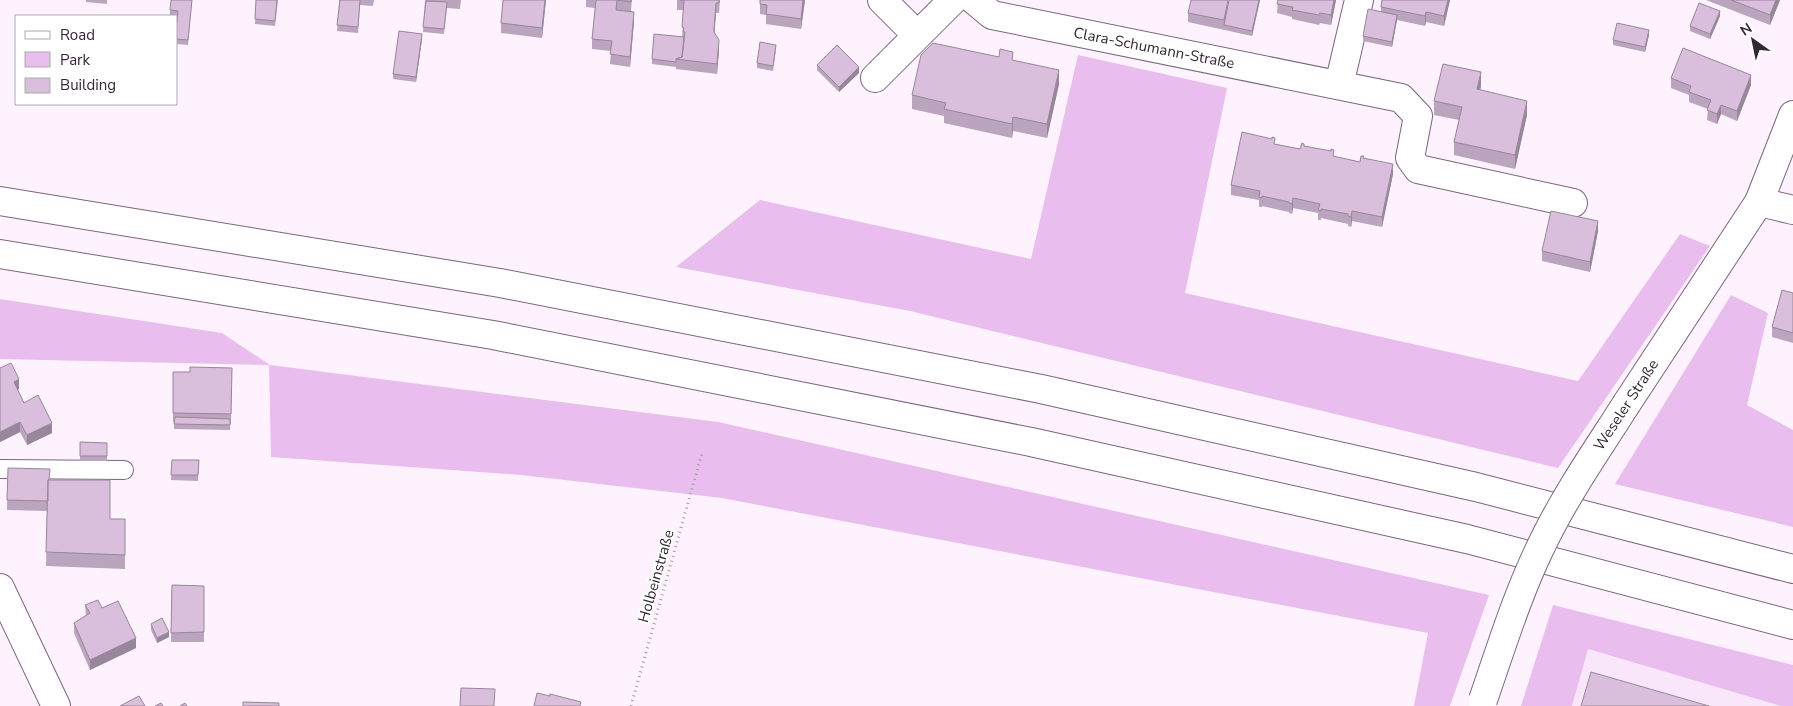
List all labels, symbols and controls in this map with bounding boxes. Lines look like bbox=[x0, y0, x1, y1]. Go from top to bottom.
legend bbox=[15, 15, 178, 105]
north arrow bbox=[1728, 15, 1778, 65]
text: N bbox=[1737, 19, 1756, 40]
street label: Clara-Schumann-Straße bbox=[1072, 23, 1236, 73]
text: Road bbox=[60, 25, 95, 45]
text: Park bbox=[60, 50, 90, 70]
text: Building bbox=[60, 75, 116, 95]
street label: Weseler Straße bbox=[1589, 355, 1663, 455]
street label: Holbeinstraße bbox=[633, 527, 679, 625]

